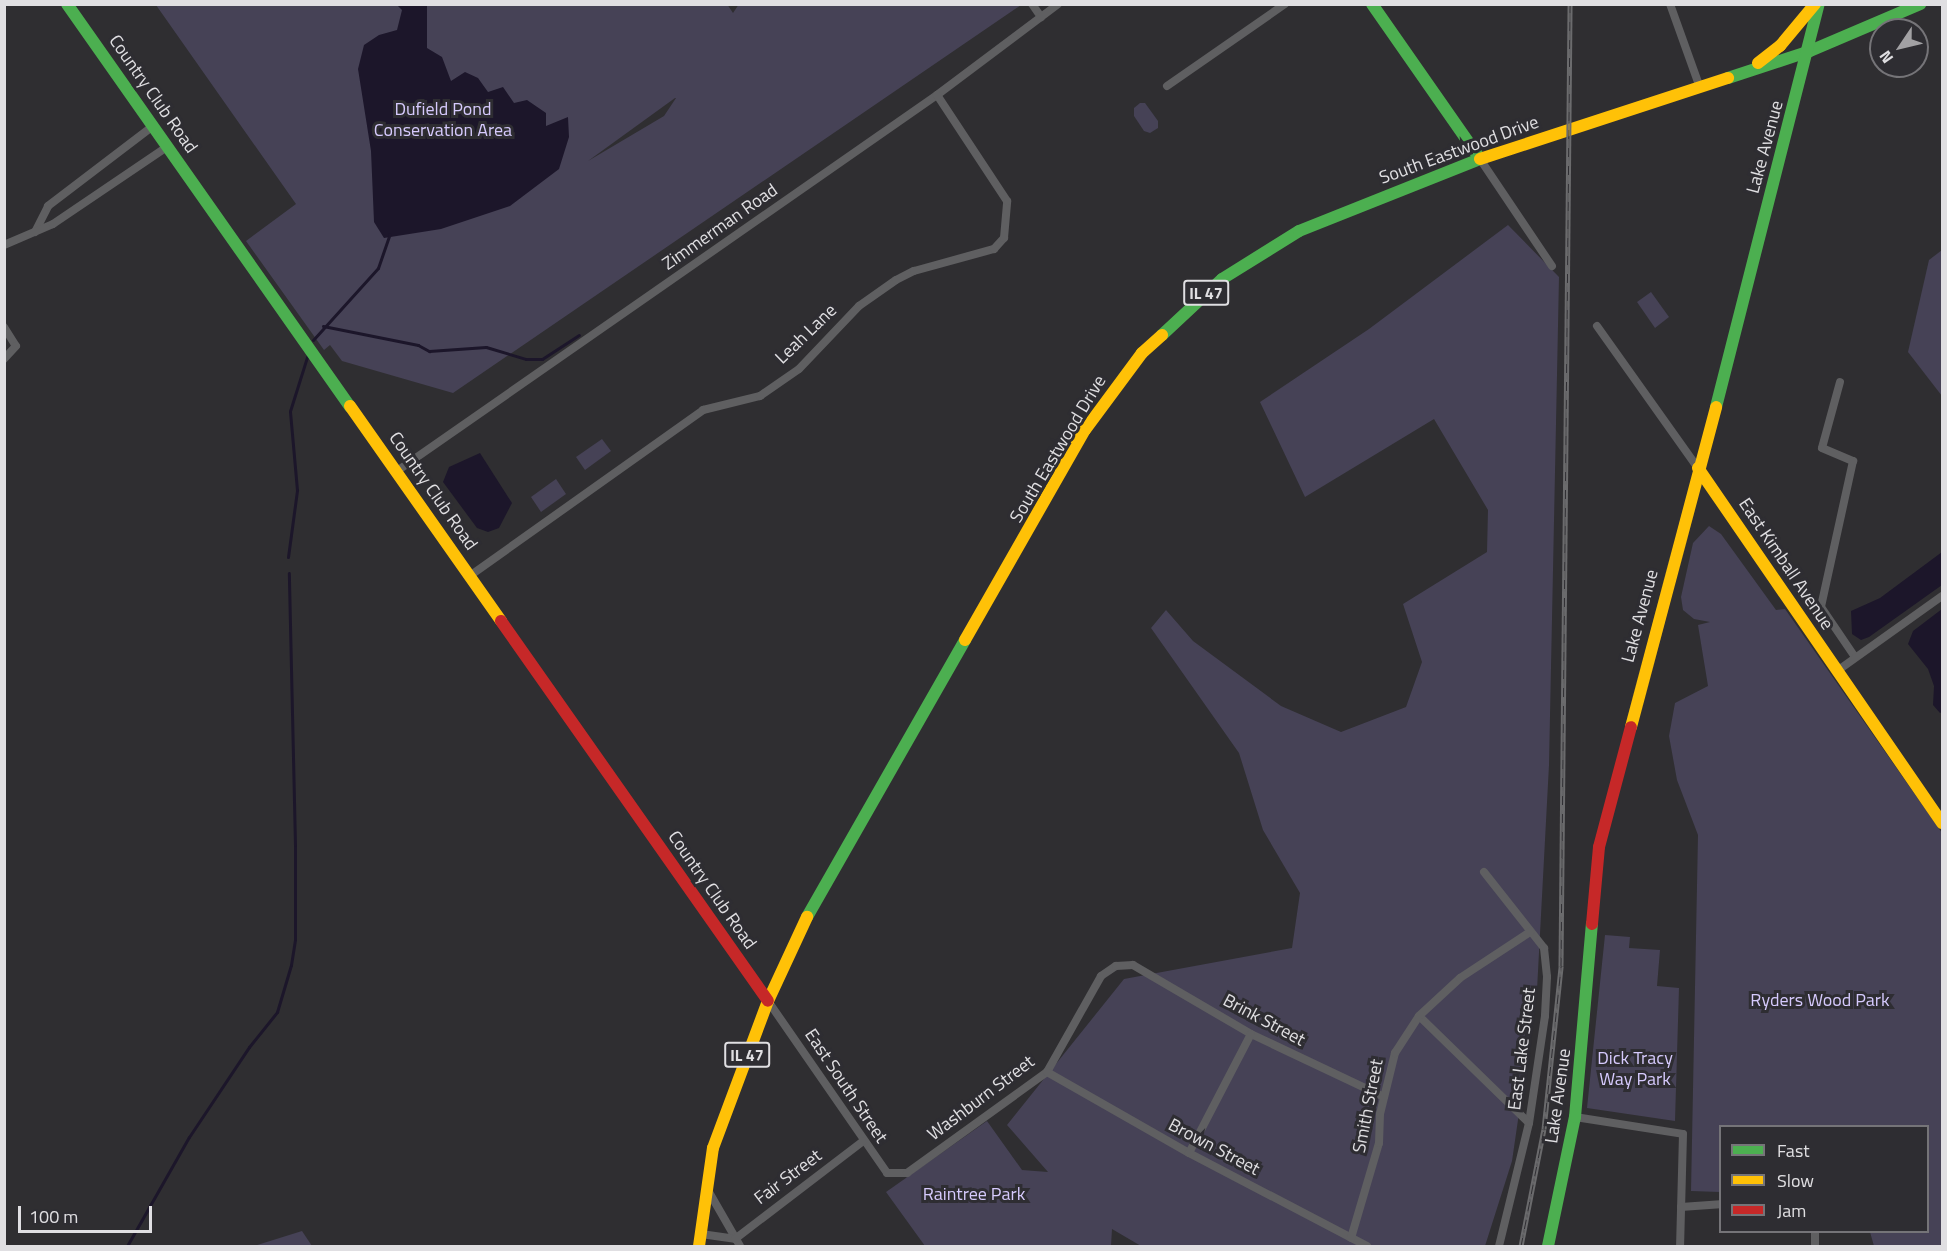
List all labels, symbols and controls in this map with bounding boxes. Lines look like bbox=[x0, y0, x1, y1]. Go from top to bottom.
north arrow bbox=[1869, 18, 1929, 78]
street label: Country Club Road bbox=[104, 31, 202, 157]
text: N bbox=[1873, 46, 1899, 69]
street label: Lake Avenue bbox=[1742, 98, 1788, 196]
park label: Dufield Pond Conservation Area bbox=[374, 99, 512, 142]
street label: South Eastwood Drive bbox=[1376, 111, 1542, 189]
street label: Zimmerman Road bbox=[658, 179, 782, 275]
road number: IL 47 bbox=[1182, 280, 1230, 306]
street label: Leah Lane bbox=[771, 300, 841, 368]
street label: South Eastwood Drive bbox=[1006, 371, 1110, 527]
street label: Country Club Road bbox=[384, 428, 482, 554]
street label: East Kimball Avenue bbox=[1734, 494, 1838, 634]
street label: Lake Avenue bbox=[1617, 567, 1663, 665]
street label: Country Club Road bbox=[663, 827, 761, 953]
street label: East Lake Street bbox=[1504, 987, 1540, 1111]
street label: Brink Street bbox=[1219, 989, 1309, 1051]
park label: Ryders Wood Park bbox=[1750, 989, 1890, 1011]
street label: East South Street bbox=[800, 1025, 892, 1147]
road number: IL 47 bbox=[723, 1042, 771, 1068]
street label: Lake Avenue bbox=[1541, 1047, 1575, 1145]
park label: Dick Tracy Way Park bbox=[1597, 1048, 1673, 1090]
street label: Washburn Street bbox=[923, 1051, 1039, 1145]
street label: Smith Street bbox=[1348, 1057, 1388, 1155]
street label: Brown Street bbox=[1165, 1114, 1263, 1180]
legend bbox=[1719, 1125, 1929, 1233]
text: Fast bbox=[1777, 1137, 1810, 1164]
street label: Fair Street bbox=[750, 1145, 826, 1209]
text: Slow bbox=[1777, 1167, 1814, 1194]
park label: Raintree Park bbox=[923, 1183, 1025, 1205]
scale bar bbox=[21, 1194, 154, 1232]
text: Jam bbox=[1777, 1197, 1806, 1224]
text: 100 m bbox=[29, 1203, 78, 1230]

